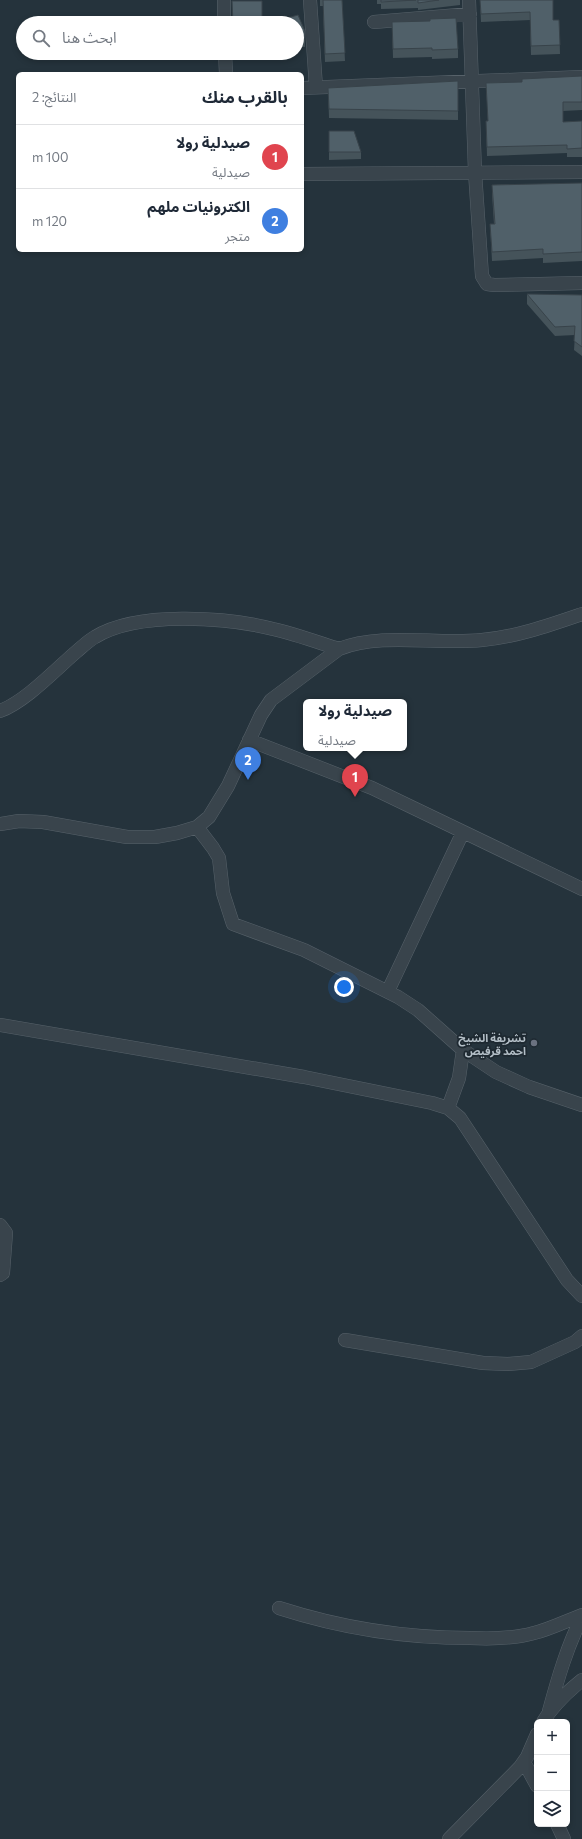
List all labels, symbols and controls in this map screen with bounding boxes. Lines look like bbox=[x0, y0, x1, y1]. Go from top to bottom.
search box bbox=[16, 16, 304, 60]
icon: search bbox=[30, 27, 52, 49]
text: ابحث هنا bbox=[62, 28, 117, 46]
text: بالقرب منك bbox=[202, 86, 288, 107]
text: النتائج: 2 bbox=[32, 89, 76, 105]
text: صيدلية رولا bbox=[176, 133, 250, 151]
text: 100 m bbox=[32, 149, 68, 165]
text: 1 bbox=[272, 149, 278, 165]
text: صيدلية bbox=[212, 164, 250, 180]
text: الكترونيات ملهم bbox=[147, 197, 250, 215]
text: 120 m bbox=[32, 213, 67, 229]
text: 2 bbox=[271, 213, 279, 229]
text: متجر bbox=[225, 228, 250, 244]
popup bbox=[303, 699, 407, 751]
text: صيدلية رولا bbox=[318, 701, 392, 719]
text: صيدلية bbox=[318, 732, 356, 748]
pin: 2 bbox=[235, 747, 261, 780]
pin: 1 bbox=[342, 764, 368, 797]
your location bbox=[334, 977, 354, 997]
place label: تشريفة الشيخ احمد قرفيص bbox=[458, 1031, 526, 1058]
marker: تشريفة الشيخ احمد قرفيص bbox=[529, 1038, 539, 1048]
map controls bbox=[534, 1719, 570, 1827]
button: + bbox=[534, 1719, 570, 1755]
button: − bbox=[534, 1755, 570, 1791]
button: layers bbox=[534, 1791, 570, 1827]

